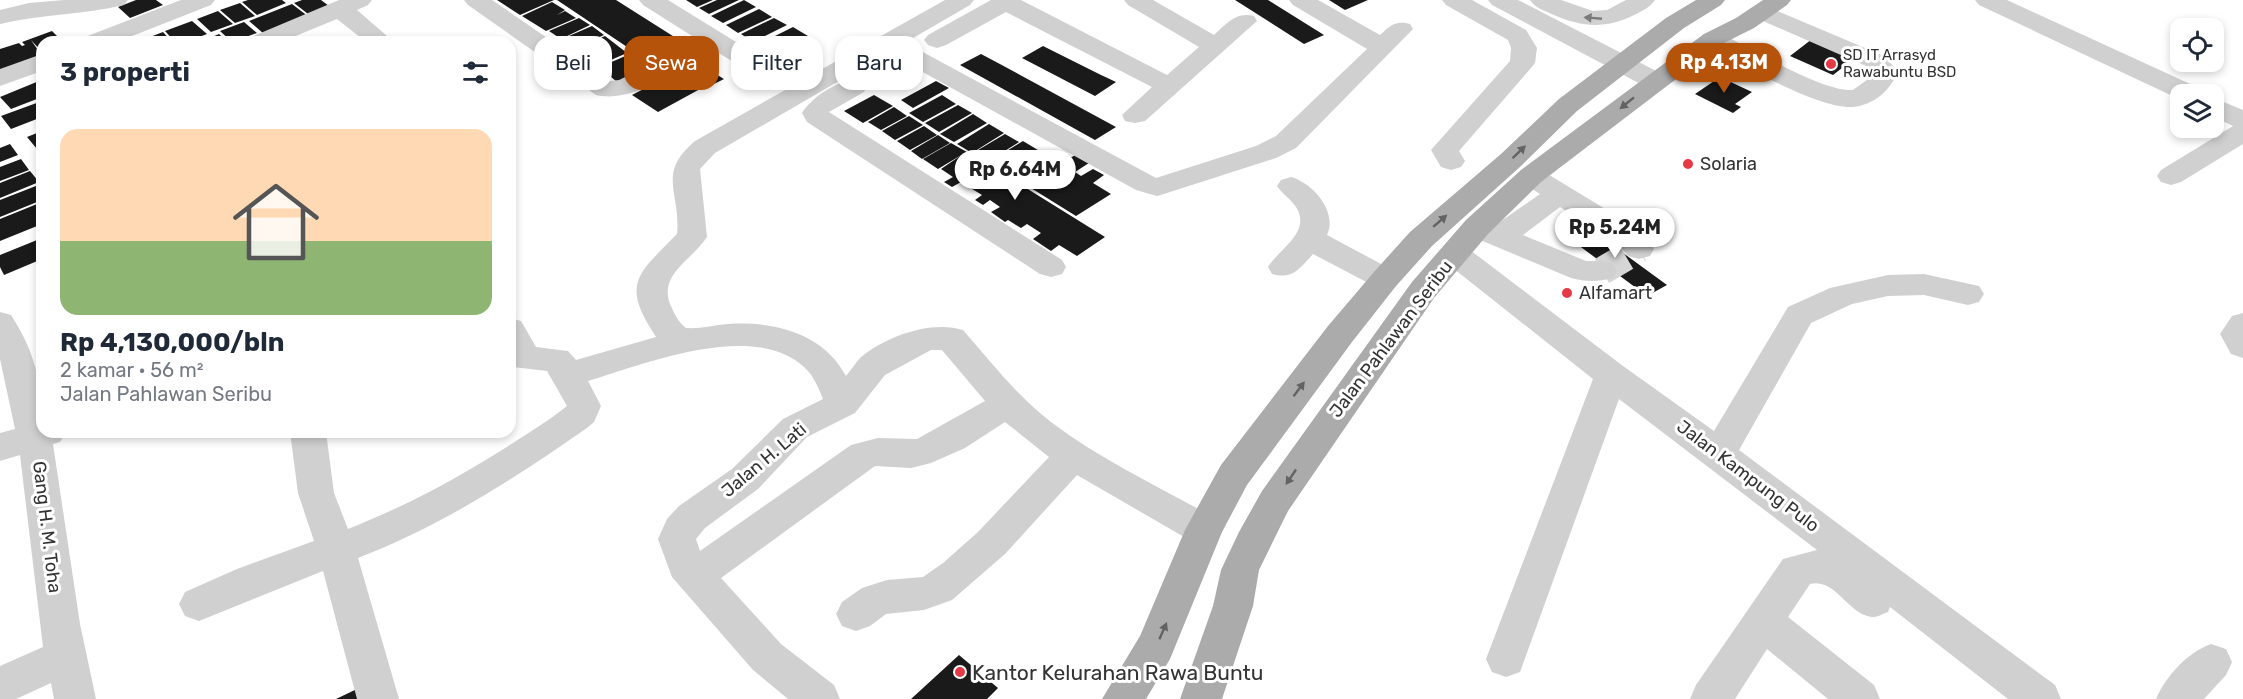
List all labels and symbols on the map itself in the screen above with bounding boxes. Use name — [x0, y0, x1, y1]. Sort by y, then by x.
one-way arrow — [1584, 13, 1603, 23]
pin: Rp 4.13M — [1662, 43, 1786, 94]
place label: SD IT Arrasyd Rawabuntu BSD — [1843, 46, 1956, 81]
marker: SD IT Arrasyd Rawabuntu BSD — [1824, 57, 1838, 71]
one-way arrow — [1619, 96, 1634, 108]
one-way arrow — [1512, 145, 1527, 159]
pin: Rp 6.64M — [953, 150, 1077, 201]
place label: Solaria — [1700, 153, 1757, 175]
marker: Solaria — [1681, 157, 1695, 171]
pin: Rp 5.24M — [1553, 208, 1677, 259]
one-way arrow — [1432, 215, 1447, 228]
street label: Jalan Pahlawan Seribu — [1325, 256, 1457, 422]
place label: Alfamart — [1579, 282, 1652, 304]
marker: Alfamart — [1560, 286, 1574, 300]
one-way arrow — [1293, 382, 1305, 398]
street label: Jalan Kampung Pulo — [1673, 415, 1823, 537]
street label: Jalan H. Lati — [717, 418, 811, 502]
street label: Gang H. M. Toha — [28, 460, 66, 594]
one-way arrow — [1285, 469, 1297, 485]
one-way arrow — [1158, 621, 1168, 639]
place label: Kantor Kelurahan Rawa Buntu — [972, 660, 1263, 685]
marker: Kantor Kelurahan Rawa Buntu — [953, 665, 967, 679]

